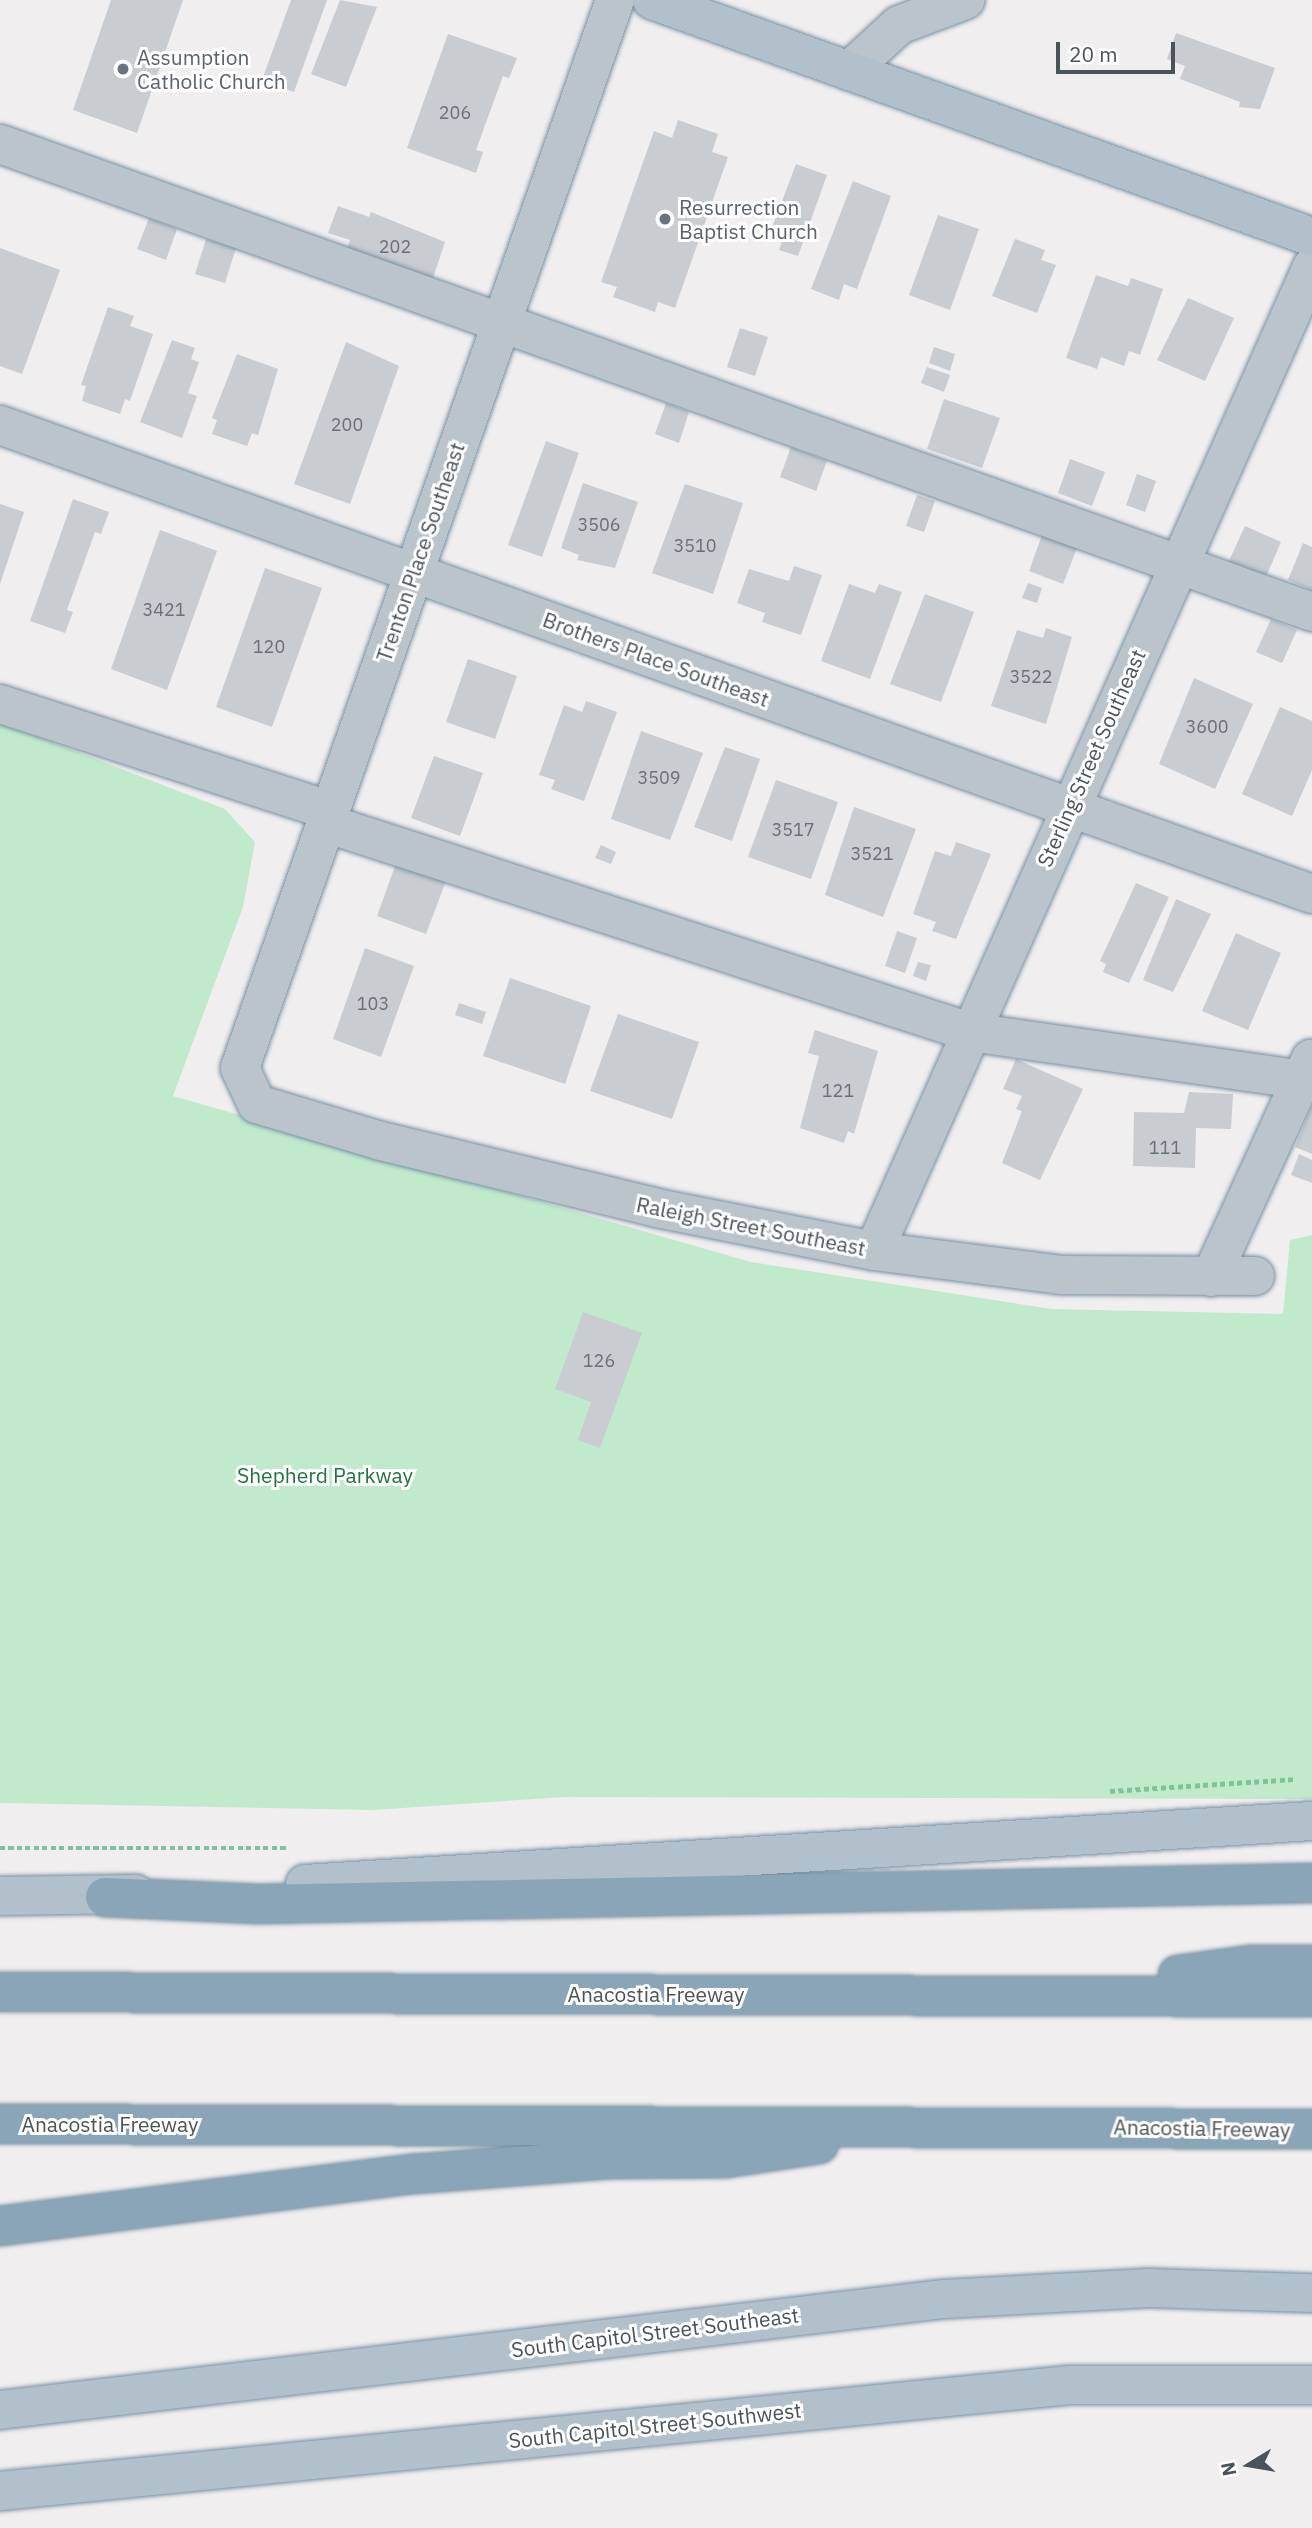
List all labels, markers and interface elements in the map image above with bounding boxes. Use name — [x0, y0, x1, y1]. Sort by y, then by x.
scale bar — [1060, 28, 1179, 72]
text: 20 m — [1069, 40, 1118, 68]
place label: Assumption Catholic Church — [137, 44, 286, 94]
marker: Assumption Catholic Church — [115, 61, 131, 77]
house number: 206 — [439, 102, 471, 124]
place label: Resurrection Baptist Church — [679, 194, 818, 244]
marker: Resurrection Baptist Church — [657, 211, 673, 227]
house number: 202 — [379, 236, 411, 258]
house number: 200 — [331, 414, 363, 436]
street label: Trenton Place Southeast — [371, 439, 469, 665]
house number: 3506 — [577, 514, 621, 536]
house number: 3510 — [673, 535, 717, 557]
house number: 3421 — [142, 599, 186, 621]
street label: Brothers Place Southeast — [540, 606, 772, 712]
house number: 120 — [253, 636, 285, 658]
street label: Sterling Street Southeast — [1032, 645, 1150, 871]
house number: 3522 — [1009, 666, 1053, 688]
house number: 3600 — [1185, 716, 1229, 738]
house number: 3509 — [637, 767, 681, 789]
house number: 3517 — [771, 819, 815, 841]
house number: 3521 — [850, 843, 894, 865]
house number: 103 — [357, 993, 389, 1015]
house number: 121 — [822, 1080, 854, 1102]
house number: 111 — [1149, 1137, 1181, 1159]
street label: Raleigh Street Southeast — [634, 1191, 868, 1261]
house number: 126 — [583, 1350, 615, 1372]
park label: Shepherd Parkway — [237, 1462, 413, 1488]
street label: Anacostia Freeway — [567, 1981, 745, 2007]
street label: Anacostia Freeway — [21, 2111, 199, 2137]
street label: Anacostia Freeway — [1113, 2114, 1291, 2142]
street label: South Capitol Street Southeast — [510, 2302, 800, 2362]
street label: South Capitol Street Southwest — [507, 2397, 803, 2453]
north arrow — [1214, 2430, 1284, 2500]
text: N — [1215, 2460, 1241, 2478]

